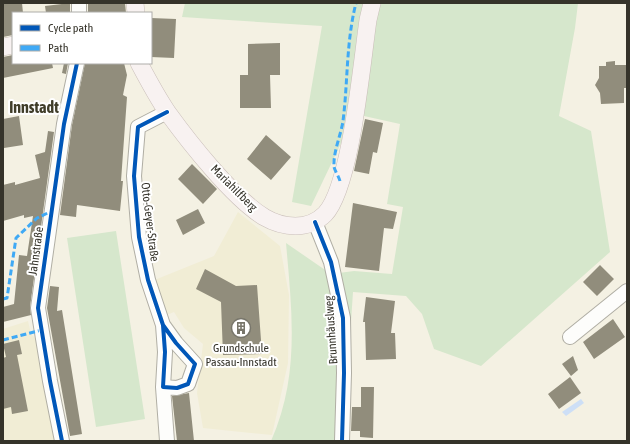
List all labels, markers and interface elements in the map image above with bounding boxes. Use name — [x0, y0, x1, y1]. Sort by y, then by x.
legend — [12, 12, 152, 64]
text: Cycle path — [48, 21, 93, 35]
text: Path — [48, 41, 69, 55]
district label: Innstadt — [9, 98, 59, 116]
street label: Mariahilfberg — [208, 162, 261, 215]
street label: Otto-Geyer-Straße — [138, 182, 162, 262]
street label: Jahnstraße — [26, 226, 46, 276]
street label: Brunnhäuslweg — [322, 294, 340, 365]
building icon: Grundschule Passau-Innstadt — [230, 317, 252, 339]
place label: Grundschule Passau-Innstadt — [205, 341, 277, 369]

